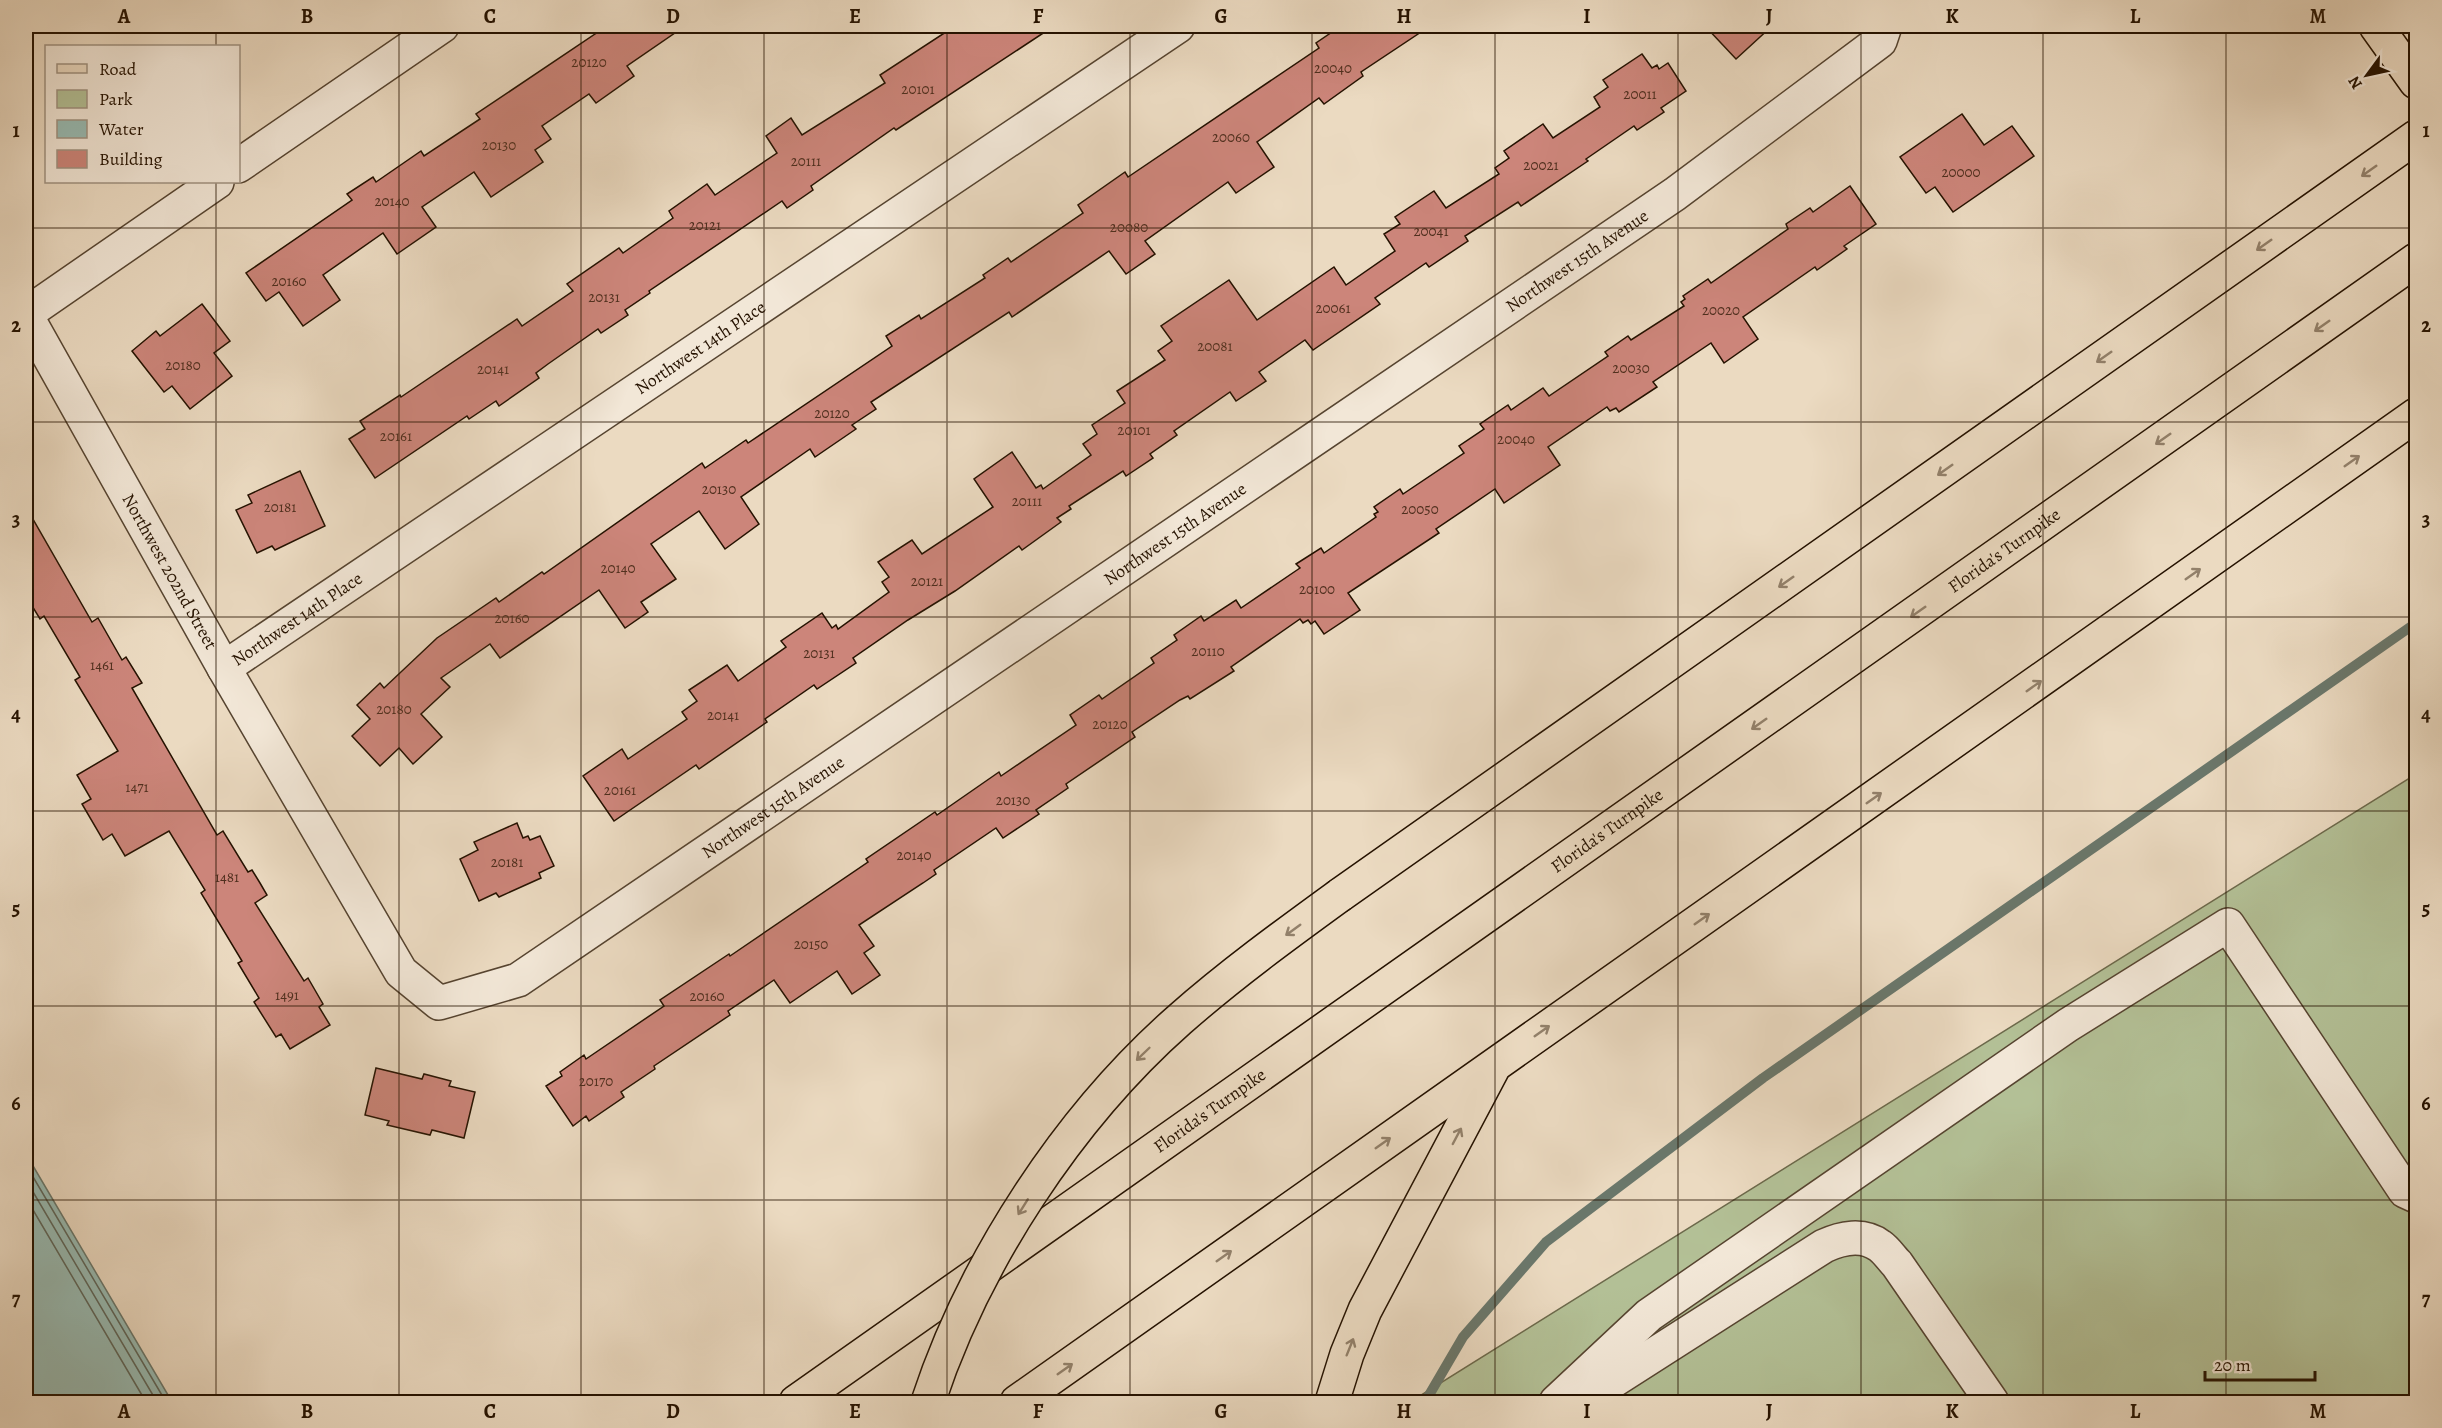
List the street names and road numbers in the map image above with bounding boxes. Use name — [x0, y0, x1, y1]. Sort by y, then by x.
street label: Northwest 15th Avenue — [1501, 204, 1653, 318]
street label: Northwest 14th Place — [630, 295, 770, 400]
street label: Northwest 15th Avenue — [1099, 477, 1251, 591]
street label: Northwest 202nd Street — [117, 489, 223, 654]
street label: Florida's Turnpike — [1943, 503, 2065, 598]
street label: Northwest 14th Place — [227, 566, 367, 671]
street label: Northwest 15th Avenue — [697, 750, 849, 864]
street label: Florida's Turnpike — [1546, 783, 1668, 878]
street label: Florida's Turnpike — [1149, 1063, 1271, 1158]

